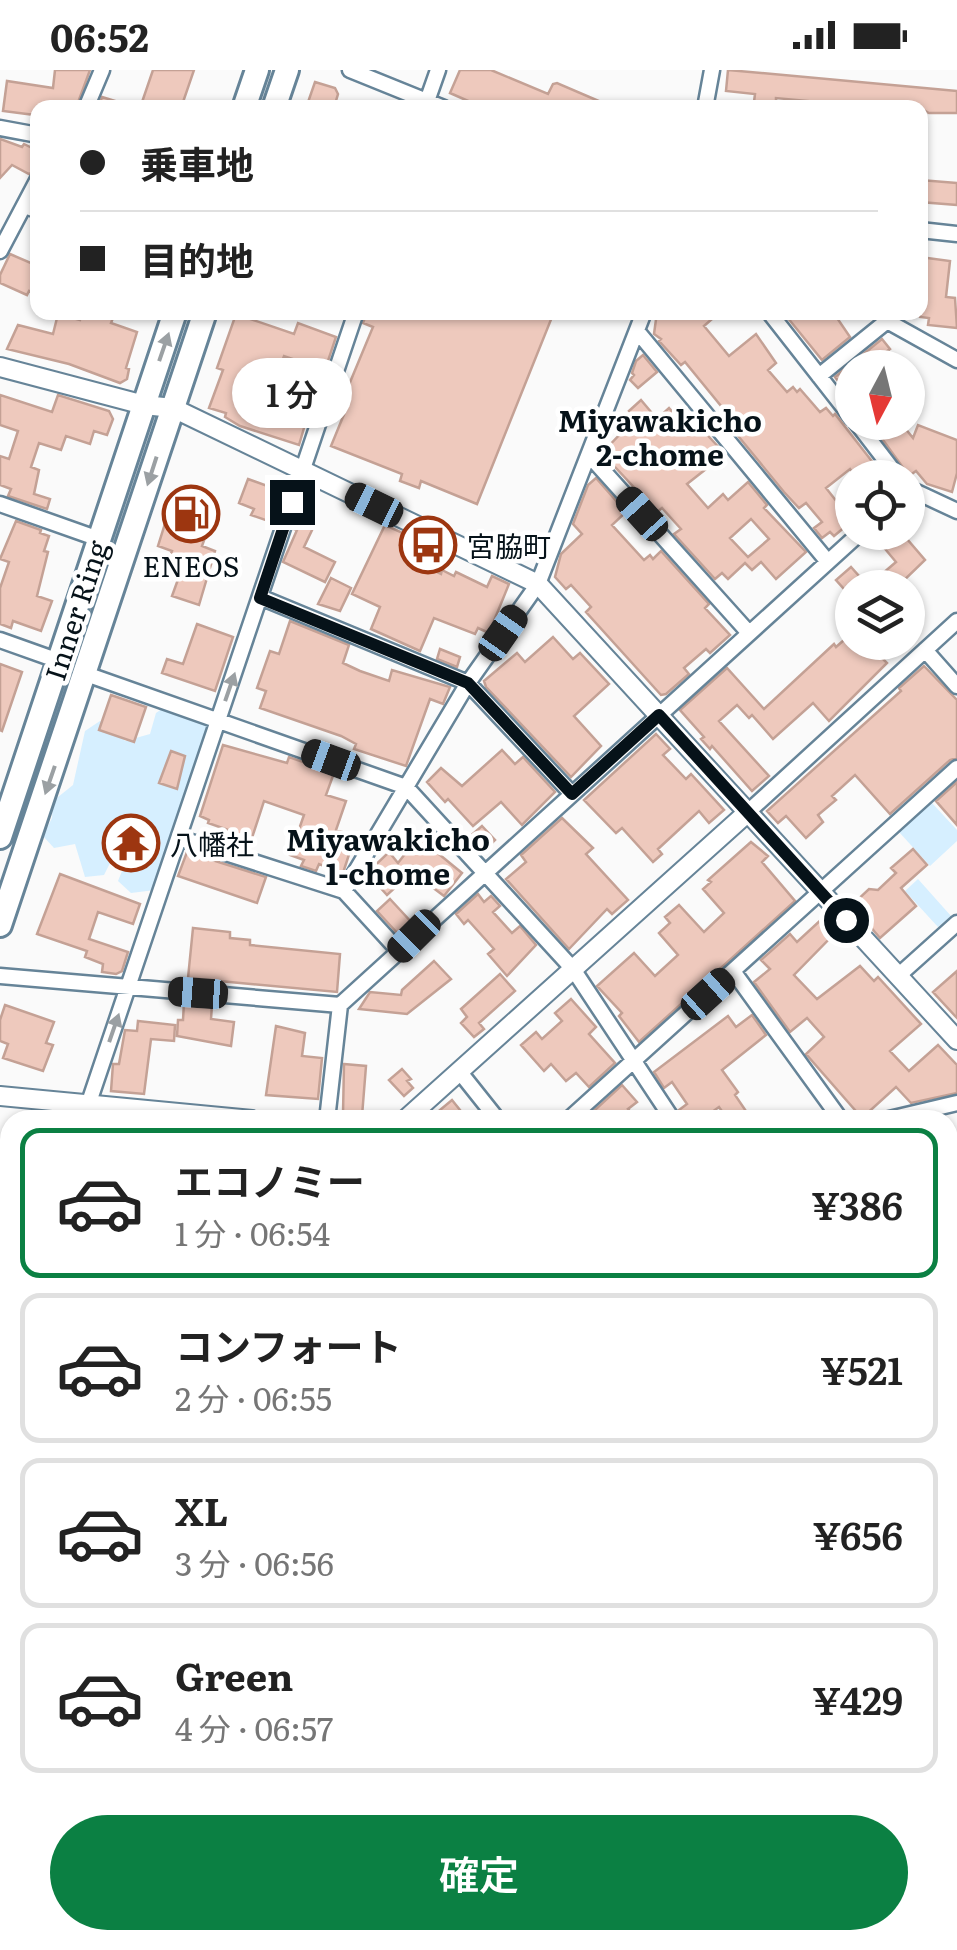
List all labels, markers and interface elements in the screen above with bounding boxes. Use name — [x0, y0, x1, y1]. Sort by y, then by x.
text: 06:52 — [50, 7, 149, 64]
text: 乗車地 — [140, 134, 254, 191]
text: 目的地 — [140, 230, 254, 287]
one-way arrow — [157, 331, 172, 361]
north arrow — [835, 350, 925, 440]
map controls — [835, 350, 925, 660]
callout: 1 分 — [232, 357, 352, 427]
text: 1 分 — [266, 369, 318, 417]
district label: Miyawakicho 2-chome — [558, 397, 762, 475]
one-way arrow — [144, 457, 159, 487]
button: locate — [835, 460, 925, 550]
car — [340, 478, 408, 532]
route end — [270, 480, 315, 525]
car — [611, 482, 673, 546]
fuel station icon: ENEOS — [161, 484, 221, 544]
bus stop icon: 宮脇町 — [398, 515, 458, 575]
place label: 宮脇町 — [467, 524, 551, 566]
street label: Inner Ring — [33, 534, 117, 685]
place label: ENEOS — [142, 544, 240, 586]
button: layers — [835, 570, 925, 660]
car — [474, 600, 532, 666]
one-way arrow — [223, 671, 238, 701]
car — [298, 736, 364, 784]
one-way arrow — [42, 765, 57, 795]
temple icon: 八幡社 — [101, 813, 161, 873]
district label: Miyawakicho 1-chome — [286, 816, 490, 894]
place label: 八幡社 — [170, 822, 254, 864]
route start — [824, 898, 869, 943]
car — [382, 904, 446, 968]
car — [676, 963, 740, 1025]
car — [167, 976, 229, 1010]
one-way arrow — [108, 1012, 123, 1042]
text: エコノミー — [175, 1151, 365, 1208]
icon: car — [55, 1158, 145, 1248]
text: ¥386 — [811, 1175, 903, 1232]
text: 1 分 · 06:54 — [175, 1208, 330, 1256]
text: コンフォート — [175, 1316, 402, 1373]
icon: car — [55, 1323, 145, 1413]
text: ¥521 — [820, 1340, 903, 1397]
text: 2 分 · 06:55 — [175, 1373, 332, 1421]
text: XL — [175, 1481, 228, 1538]
icon: car — [55, 1488, 145, 1578]
text: ¥656 — [812, 1505, 903, 1562]
text: 3 分 · 06:56 — [175, 1538, 334, 1586]
text: Green — [175, 1646, 293, 1703]
icon: car — [55, 1653, 145, 1743]
text: ¥429 — [812, 1670, 903, 1727]
text: 4 分 · 06:57 — [175, 1703, 333, 1751]
button: 確定 — [50, 1815, 908, 1930]

